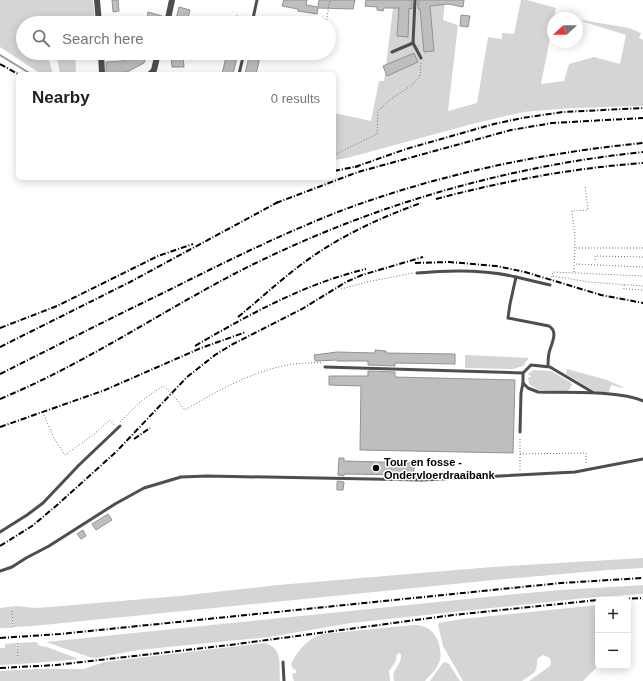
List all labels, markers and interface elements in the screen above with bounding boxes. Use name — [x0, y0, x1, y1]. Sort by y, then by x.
north arrow — [547, 12, 583, 48]
search box — [16, 16, 336, 60]
icon: search — [30, 27, 52, 49]
text: Search here — [62, 30, 144, 47]
text: Nearby — [32, 88, 90, 107]
text: 0 results — [271, 91, 320, 106]
place label: Tour en fosse - Ondervloerdraaibank — [384, 456, 496, 481]
marker: Tour en fosse - Ondervloerdraaibank — [371, 463, 381, 473]
map controls — [595, 597, 631, 669]
button: + — [595, 597, 631, 633]
button: − — [595, 633, 631, 669]

